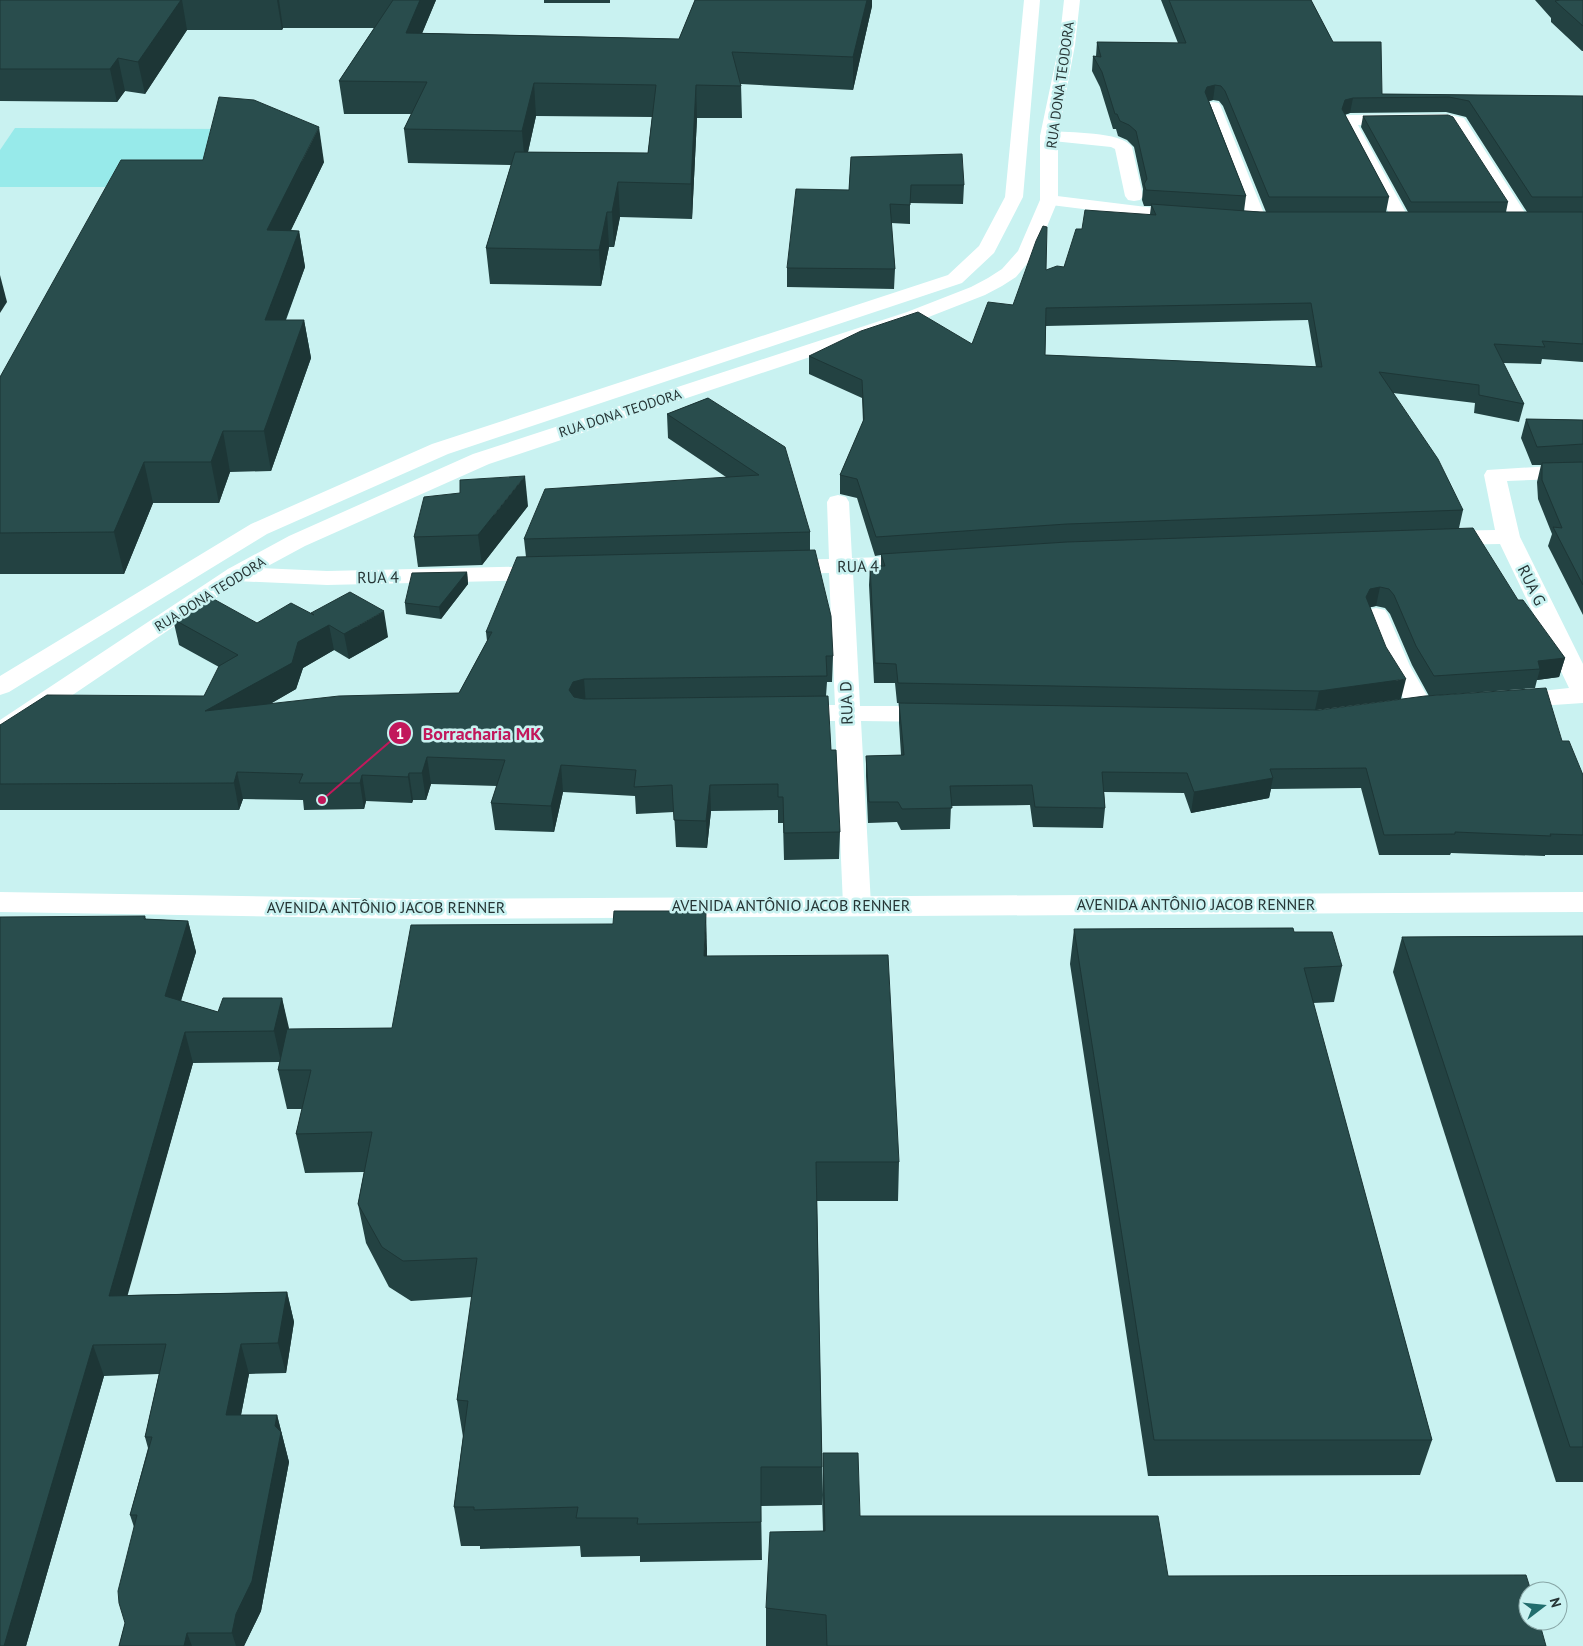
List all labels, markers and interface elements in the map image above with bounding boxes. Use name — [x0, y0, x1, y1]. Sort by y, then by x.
street label: RUA DONA TEODORA — [1042, 20, 1078, 149]
street label: RUA DONA TEODORA — [557, 384, 684, 441]
street label: RUA DONA TEODORA — [151, 552, 270, 635]
street label: RUA 4 — [837, 556, 879, 576]
street label: RUA G — [1514, 561, 1550, 609]
street label: RUA 4 — [357, 567, 399, 587]
street label: RUA D — [835, 681, 857, 725]
callout: Borracharia MK — [388, 717, 551, 750]
text: Borracharia MK — [423, 722, 541, 745]
text: 1 — [396, 724, 404, 743]
street label: AVENIDA ANTÔNIO JACOB RENNER — [1077, 894, 1315, 914]
street label: AVENIDA ANTÔNIO JACOB RENNER — [672, 895, 910, 915]
street label: AVENIDA ANTÔNIO JACOB RENNER — [267, 897, 505, 917]
north arrow — [1518, 1581, 1568, 1631]
text: N — [1546, 1596, 1565, 1609]

